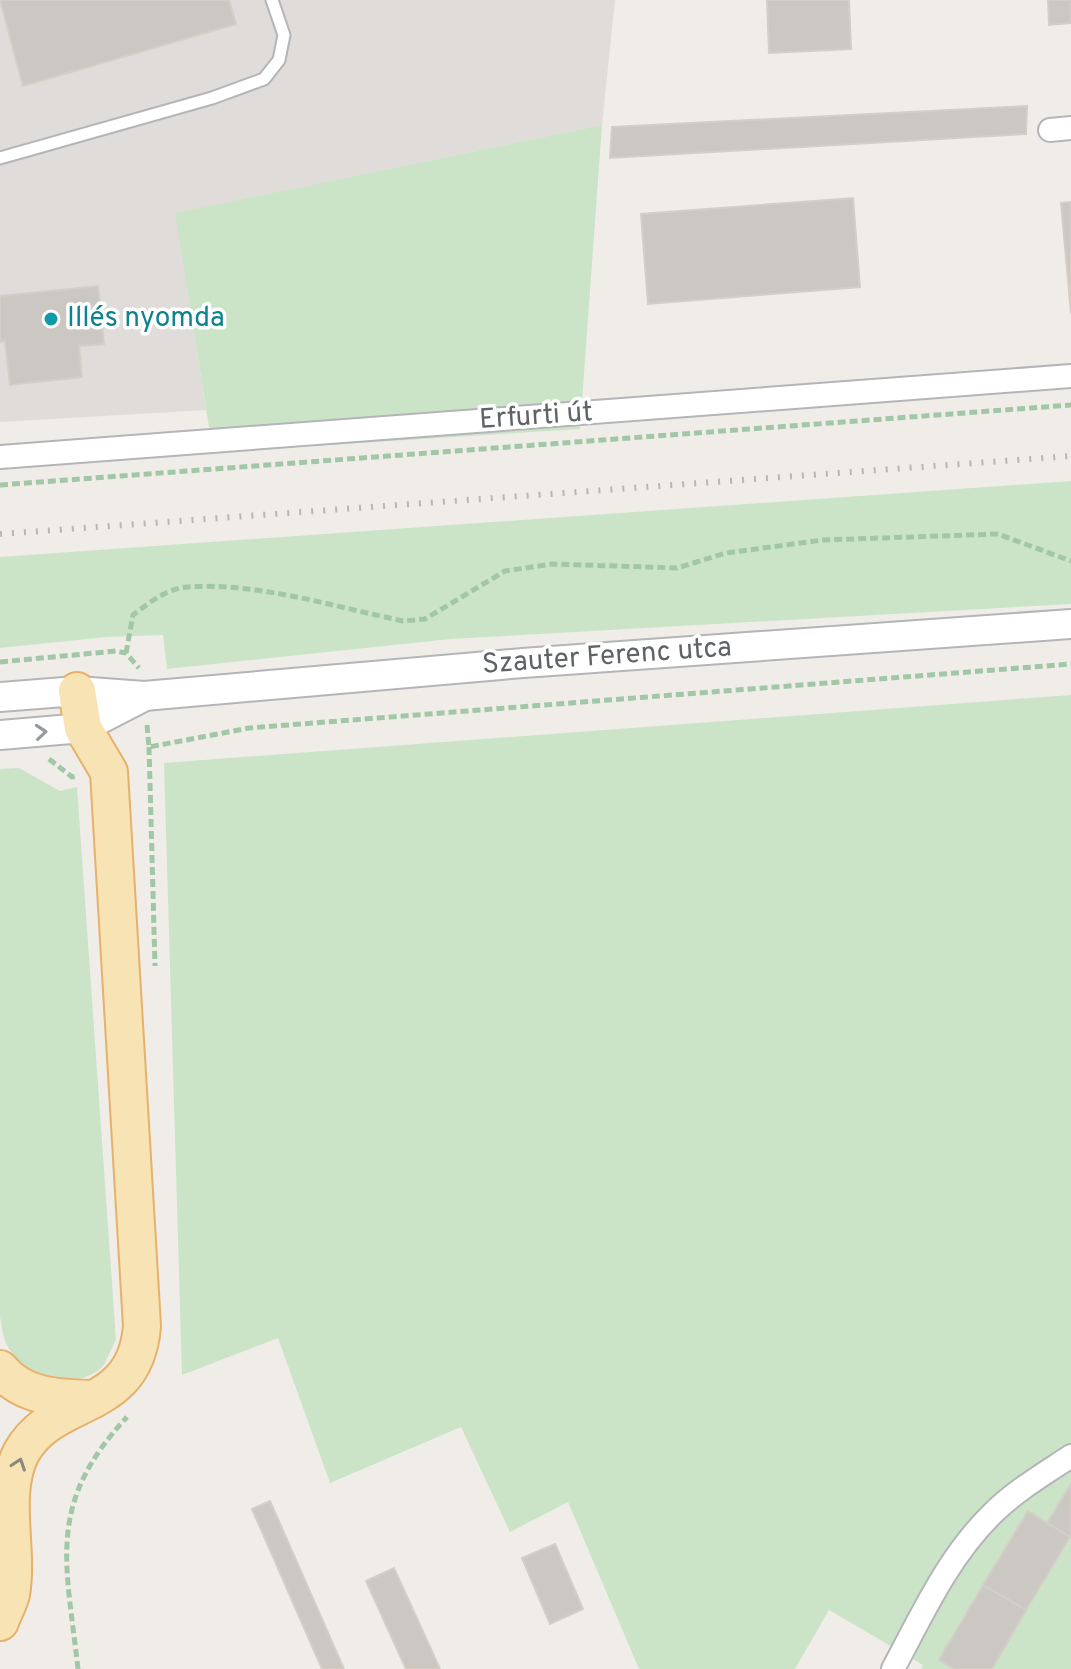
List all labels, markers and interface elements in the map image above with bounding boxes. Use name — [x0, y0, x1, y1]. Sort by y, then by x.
place label: Illés nyomda — [67, 301, 225, 337]
marker: Illés nyomda — [42, 310, 60, 328]
street label: Erfurti út — [478, 395, 594, 439]
street label: Szauter Ferenc utca — [481, 630, 733, 684]
one-way arrow — [35, 723, 48, 740]
one-way arrow — [9, 1457, 26, 1471]

